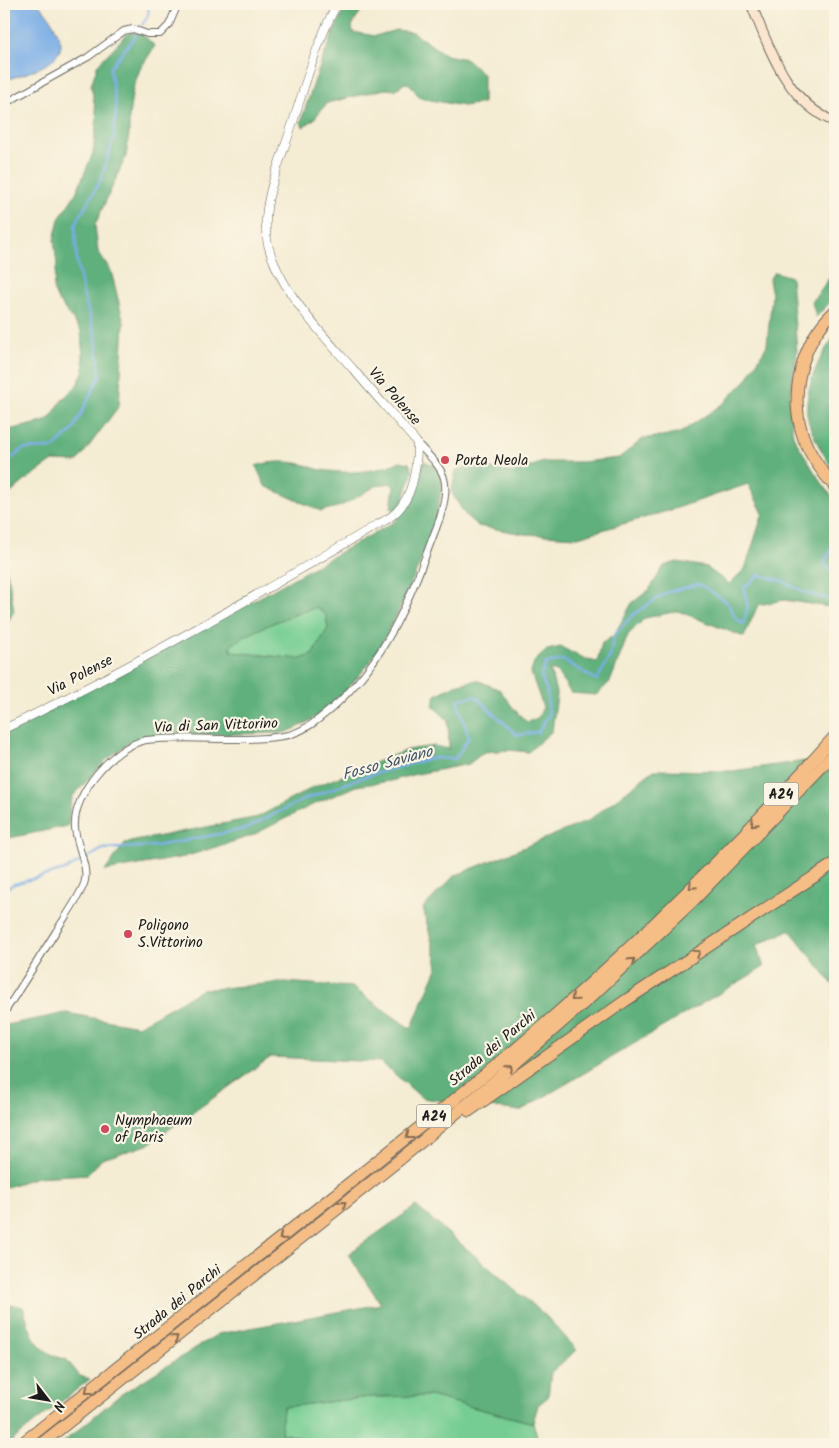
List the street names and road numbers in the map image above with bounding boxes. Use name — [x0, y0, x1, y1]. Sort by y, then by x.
street label: Via Polense — [362, 362, 427, 432]
street label: Via Polense — [43, 648, 118, 703]
street label: Via di San Vittorino — [154, 712, 279, 740]
road number: A24 — [764, 782, 798, 806]
street label: Strada dei Parchi — [443, 1004, 543, 1093]
road number: A24 — [416, 1104, 452, 1128]
street label: Strada dei Parchi — [128, 1258, 228, 1346]

